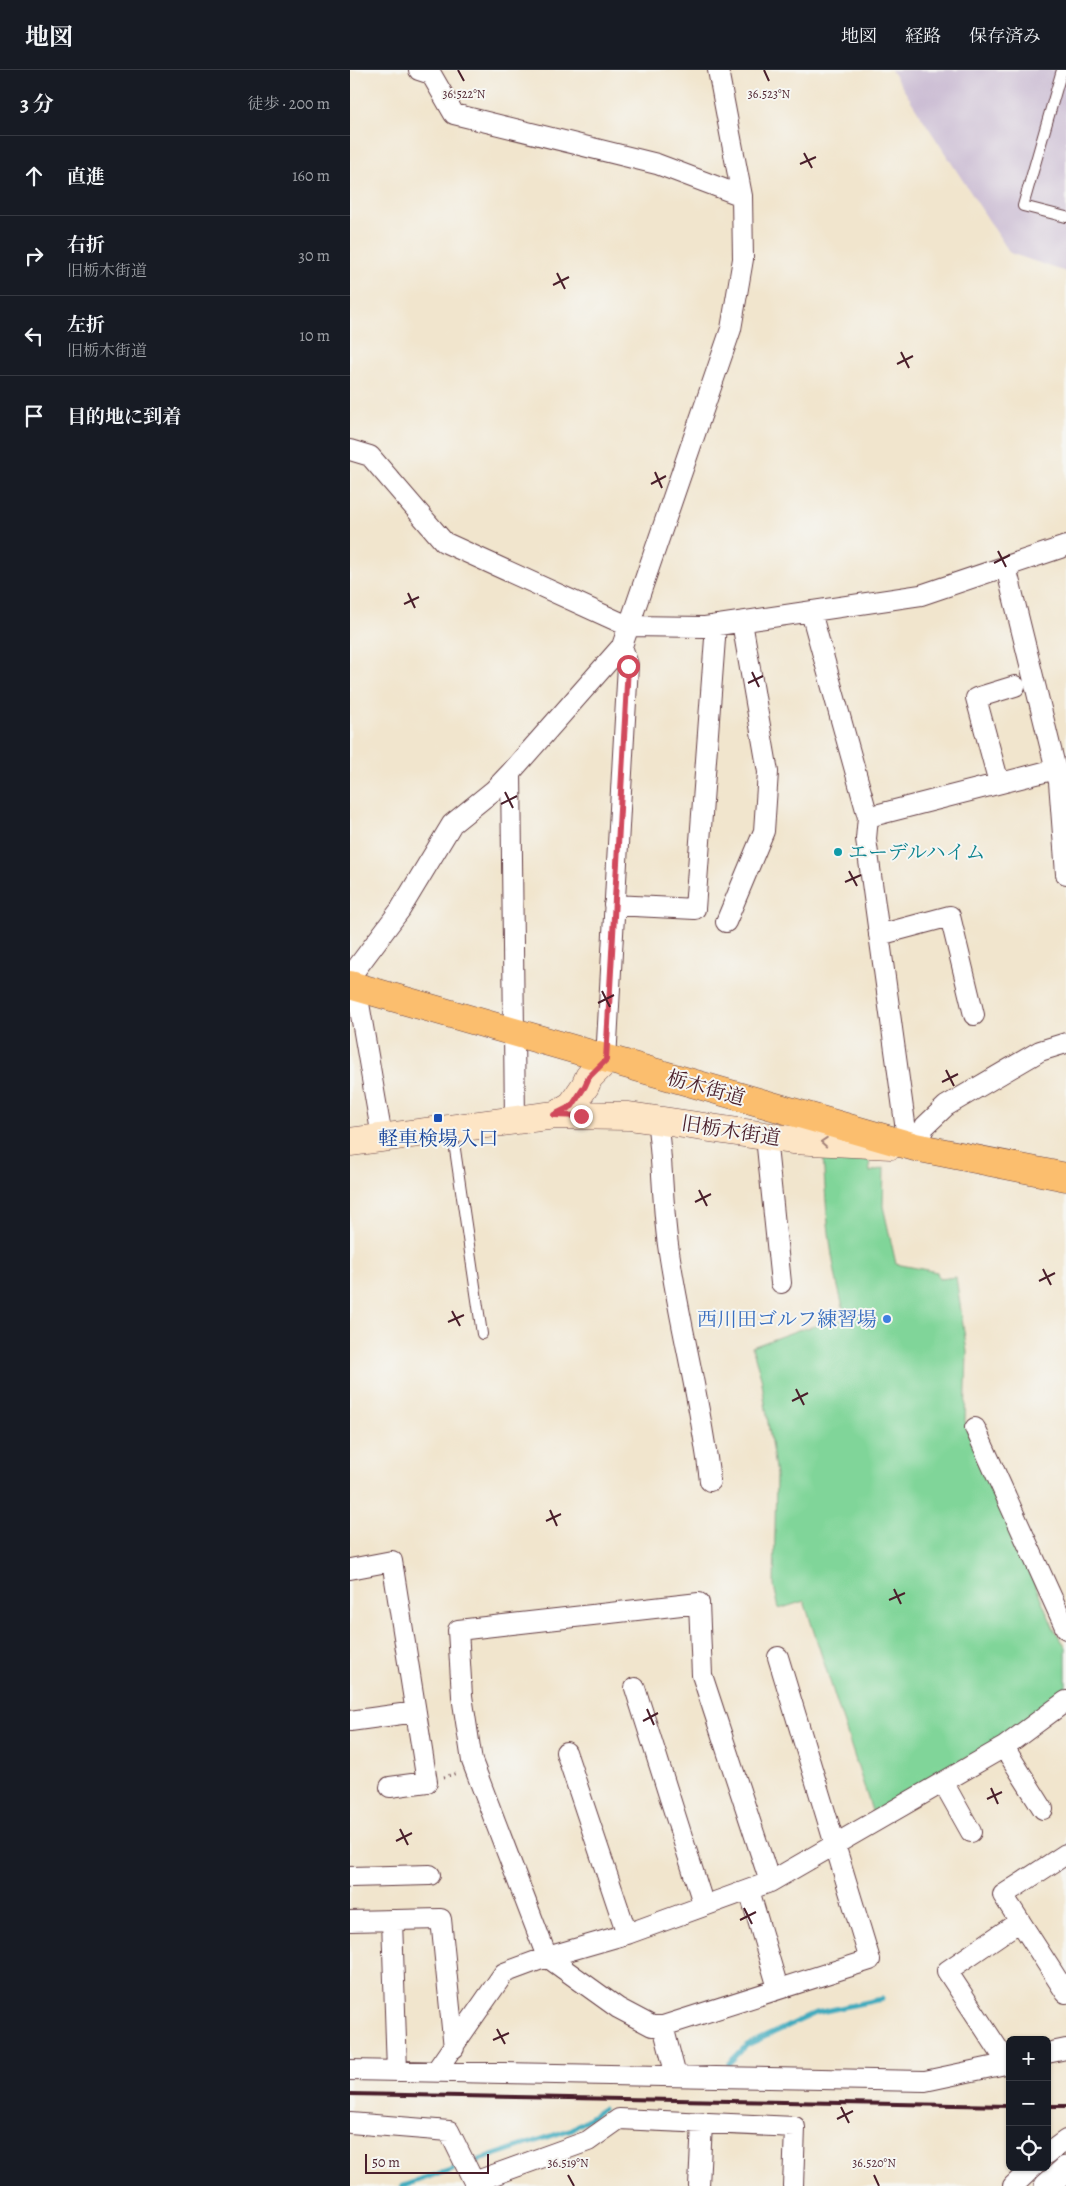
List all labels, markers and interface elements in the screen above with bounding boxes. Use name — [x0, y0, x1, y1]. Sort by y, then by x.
text: 地図 — [25, 21, 73, 53]
text: 地図 — [841, 24, 877, 48]
text: 経路 — [905, 24, 941, 48]
text: 保存済み — [969, 24, 1041, 48]
text: 36.522°N — [442, 86, 486, 102]
text: 36.523°N — [748, 86, 791, 102]
text: 3 分 — [20, 90, 54, 118]
text: 徒歩 · 200 m — [247, 93, 330, 115]
icon: ahead — [20, 162, 48, 190]
text: 直進 — [67, 164, 105, 190]
text: 160 m — [292, 165, 330, 187]
text: 右折 — [67, 232, 105, 258]
icon: right — [20, 242, 48, 270]
text: 30 m — [298, 245, 330, 267]
text: 旧栃木街道 — [67, 260, 147, 282]
text: 左折 — [67, 312, 105, 338]
icon: left — [20, 322, 48, 350]
text: 10 m — [300, 325, 330, 347]
text: 旧栃木街道 — [67, 340, 147, 362]
icon: arrive — [20, 402, 48, 430]
text: 目的地に到着 — [67, 404, 181, 430]
route start — [617, 655, 640, 678]
place label: エーデルハイム — [848, 839, 986, 866]
marker: エーデルハイム — [832, 846, 844, 858]
street label: 栃木街道 — [664, 1064, 748, 1112]
route end — [570, 1105, 593, 1128]
street label: 旧栃木街道 — [680, 1110, 782, 1152]
marker: 軽車検場入口 — [432, 1112, 444, 1124]
place label: 軽車検場入口 — [378, 1125, 498, 1152]
one-way arrow — [820, 1137, 828, 1148]
place label: 西川田ゴルフ練習場 — [697, 1306, 877, 1333]
marker: 西川田ゴルフ練習場 — [881, 1313, 893, 1325]
map controls — [1006, 2036, 1051, 2171]
button: + — [1006, 2036, 1051, 2081]
button: − — [1006, 2081, 1051, 2126]
button: locate — [1006, 2126, 1051, 2171]
scale bar — [365, 2151, 489, 2174]
text: 50 m — [372, 2153, 400, 2172]
text: 36.519°N — [547, 2155, 589, 2171]
text: 36.520°N — [852, 2155, 896, 2171]

